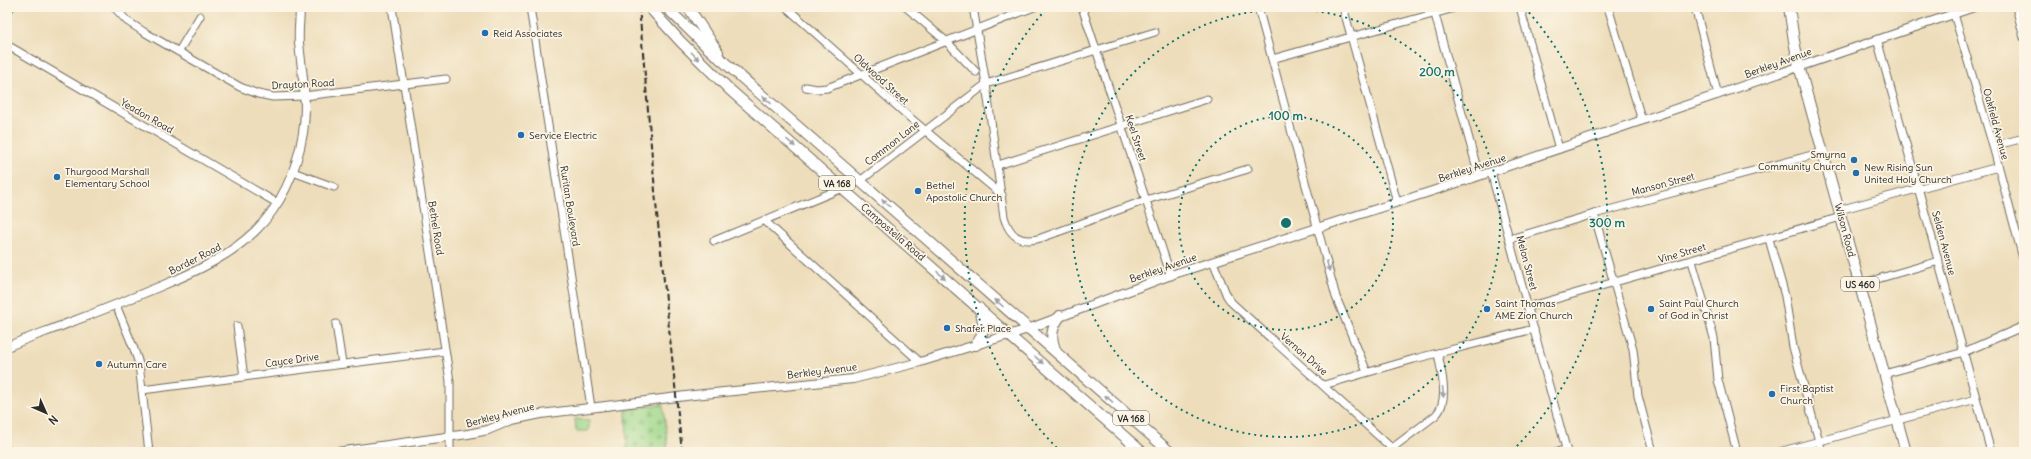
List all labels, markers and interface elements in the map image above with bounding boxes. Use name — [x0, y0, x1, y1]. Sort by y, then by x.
place label: Reid Associates — [493, 27, 563, 40]
marker: Reid Associates — [480, 28, 490, 38]
street label: Berkley Avenue — [1743, 45, 1813, 81]
one-way arrow — [690, 51, 700, 61]
street label: Oldwood Street — [851, 51, 912, 108]
text: 200 m — [1419, 64, 1455, 79]
street label: Drayton Road — [271, 76, 335, 92]
street label: Oakfield Avenue — [1980, 87, 2012, 161]
one-way arrow — [762, 95, 773, 104]
street label: Yeadon Road — [118, 96, 176, 136]
text: 100 m — [1269, 108, 1303, 123]
street label: Keel Street — [1122, 113, 1150, 163]
street label: Common Lane — [862, 118, 922, 168]
place label: Service Electric — [529, 129, 597, 142]
marker: Service Electric — [516, 130, 526, 140]
one-way arrow — [786, 139, 796, 148]
place label: Smyrna Community Church — [1758, 148, 1846, 173]
street label: Berkley Avenue — [1437, 151, 1507, 185]
marker: Smyrna Community Church — [1849, 155, 1859, 165]
place label: New Rising Sun United Holy Church — [1864, 161, 1952, 186]
place label: Thurgood Marshall Elementary School — [65, 165, 150, 190]
street label: Ruritan Boulevard — [557, 165, 583, 247]
marker: New Rising Sun United Holy Church — [1851, 168, 1861, 178]
street label: Manson Street — [1630, 169, 1696, 199]
marker: Thurgood Marshall Elementary School — [52, 172, 62, 182]
road number: VA 168 — [819, 176, 855, 190]
place label: Bethel Apostolic Church — [926, 179, 1002, 204]
marker: Bethel Apostolic Church — [913, 186, 923, 196]
one-way arrow — [880, 199, 891, 208]
street label: Bethel Road — [425, 200, 447, 256]
street label: Campostella Road — [858, 200, 928, 264]
street label: Wilson Road — [1832, 202, 1858, 259]
street label: Selden Avenue — [1929, 209, 1959, 277]
text: 300 m — [1589, 215, 1625, 230]
centre of rings — [1279, 216, 1293, 230]
street label: Melon Street — [1513, 234, 1541, 292]
street label: Border Road — [167, 240, 224, 278]
street label: Vine Street — [1657, 240, 1708, 266]
street label: Berkley Avenue — [1128, 250, 1198, 286]
one-way arrow — [1325, 260, 1331, 272]
one-way arrow — [937, 270, 946, 279]
road number: US 460 — [1841, 277, 1879, 291]
place label: Saint Thomas AME Zion Church — [1495, 297, 1573, 322]
place label: Saint Paul Church of God in Christ — [1659, 297, 1739, 322]
one-way arrow — [993, 298, 1004, 307]
marker: Saint Thomas AME Zion Church — [1482, 304, 1492, 314]
marker: Saint Paul Church of God in Christ — [1646, 304, 1656, 314]
place label: Shafer Place — [955, 322, 1011, 335]
marker: Shafer Place — [942, 323, 952, 333]
street label: Vernon Drive — [1278, 330, 1330, 378]
street label: Cayce Drive — [264, 350, 320, 370]
one-way arrow — [1033, 356, 1044, 365]
place label: Autumn Care — [107, 358, 167, 371]
marker: Autumn Care — [94, 359, 104, 369]
street label: Berkley Avenue — [786, 360, 858, 382]
place label: First Baptist Church — [1780, 382, 1834, 407]
one-way arrow — [1439, 386, 1446, 398]
marker: First Baptist Church — [1767, 389, 1777, 399]
north arrow — [26, 393, 66, 433]
one-way arrow — [1103, 394, 1114, 403]
street label: Berkley Avenue — [464, 400, 536, 430]
road number: VA 168 — [1113, 411, 1149, 425]
text: N — [45, 412, 61, 428]

